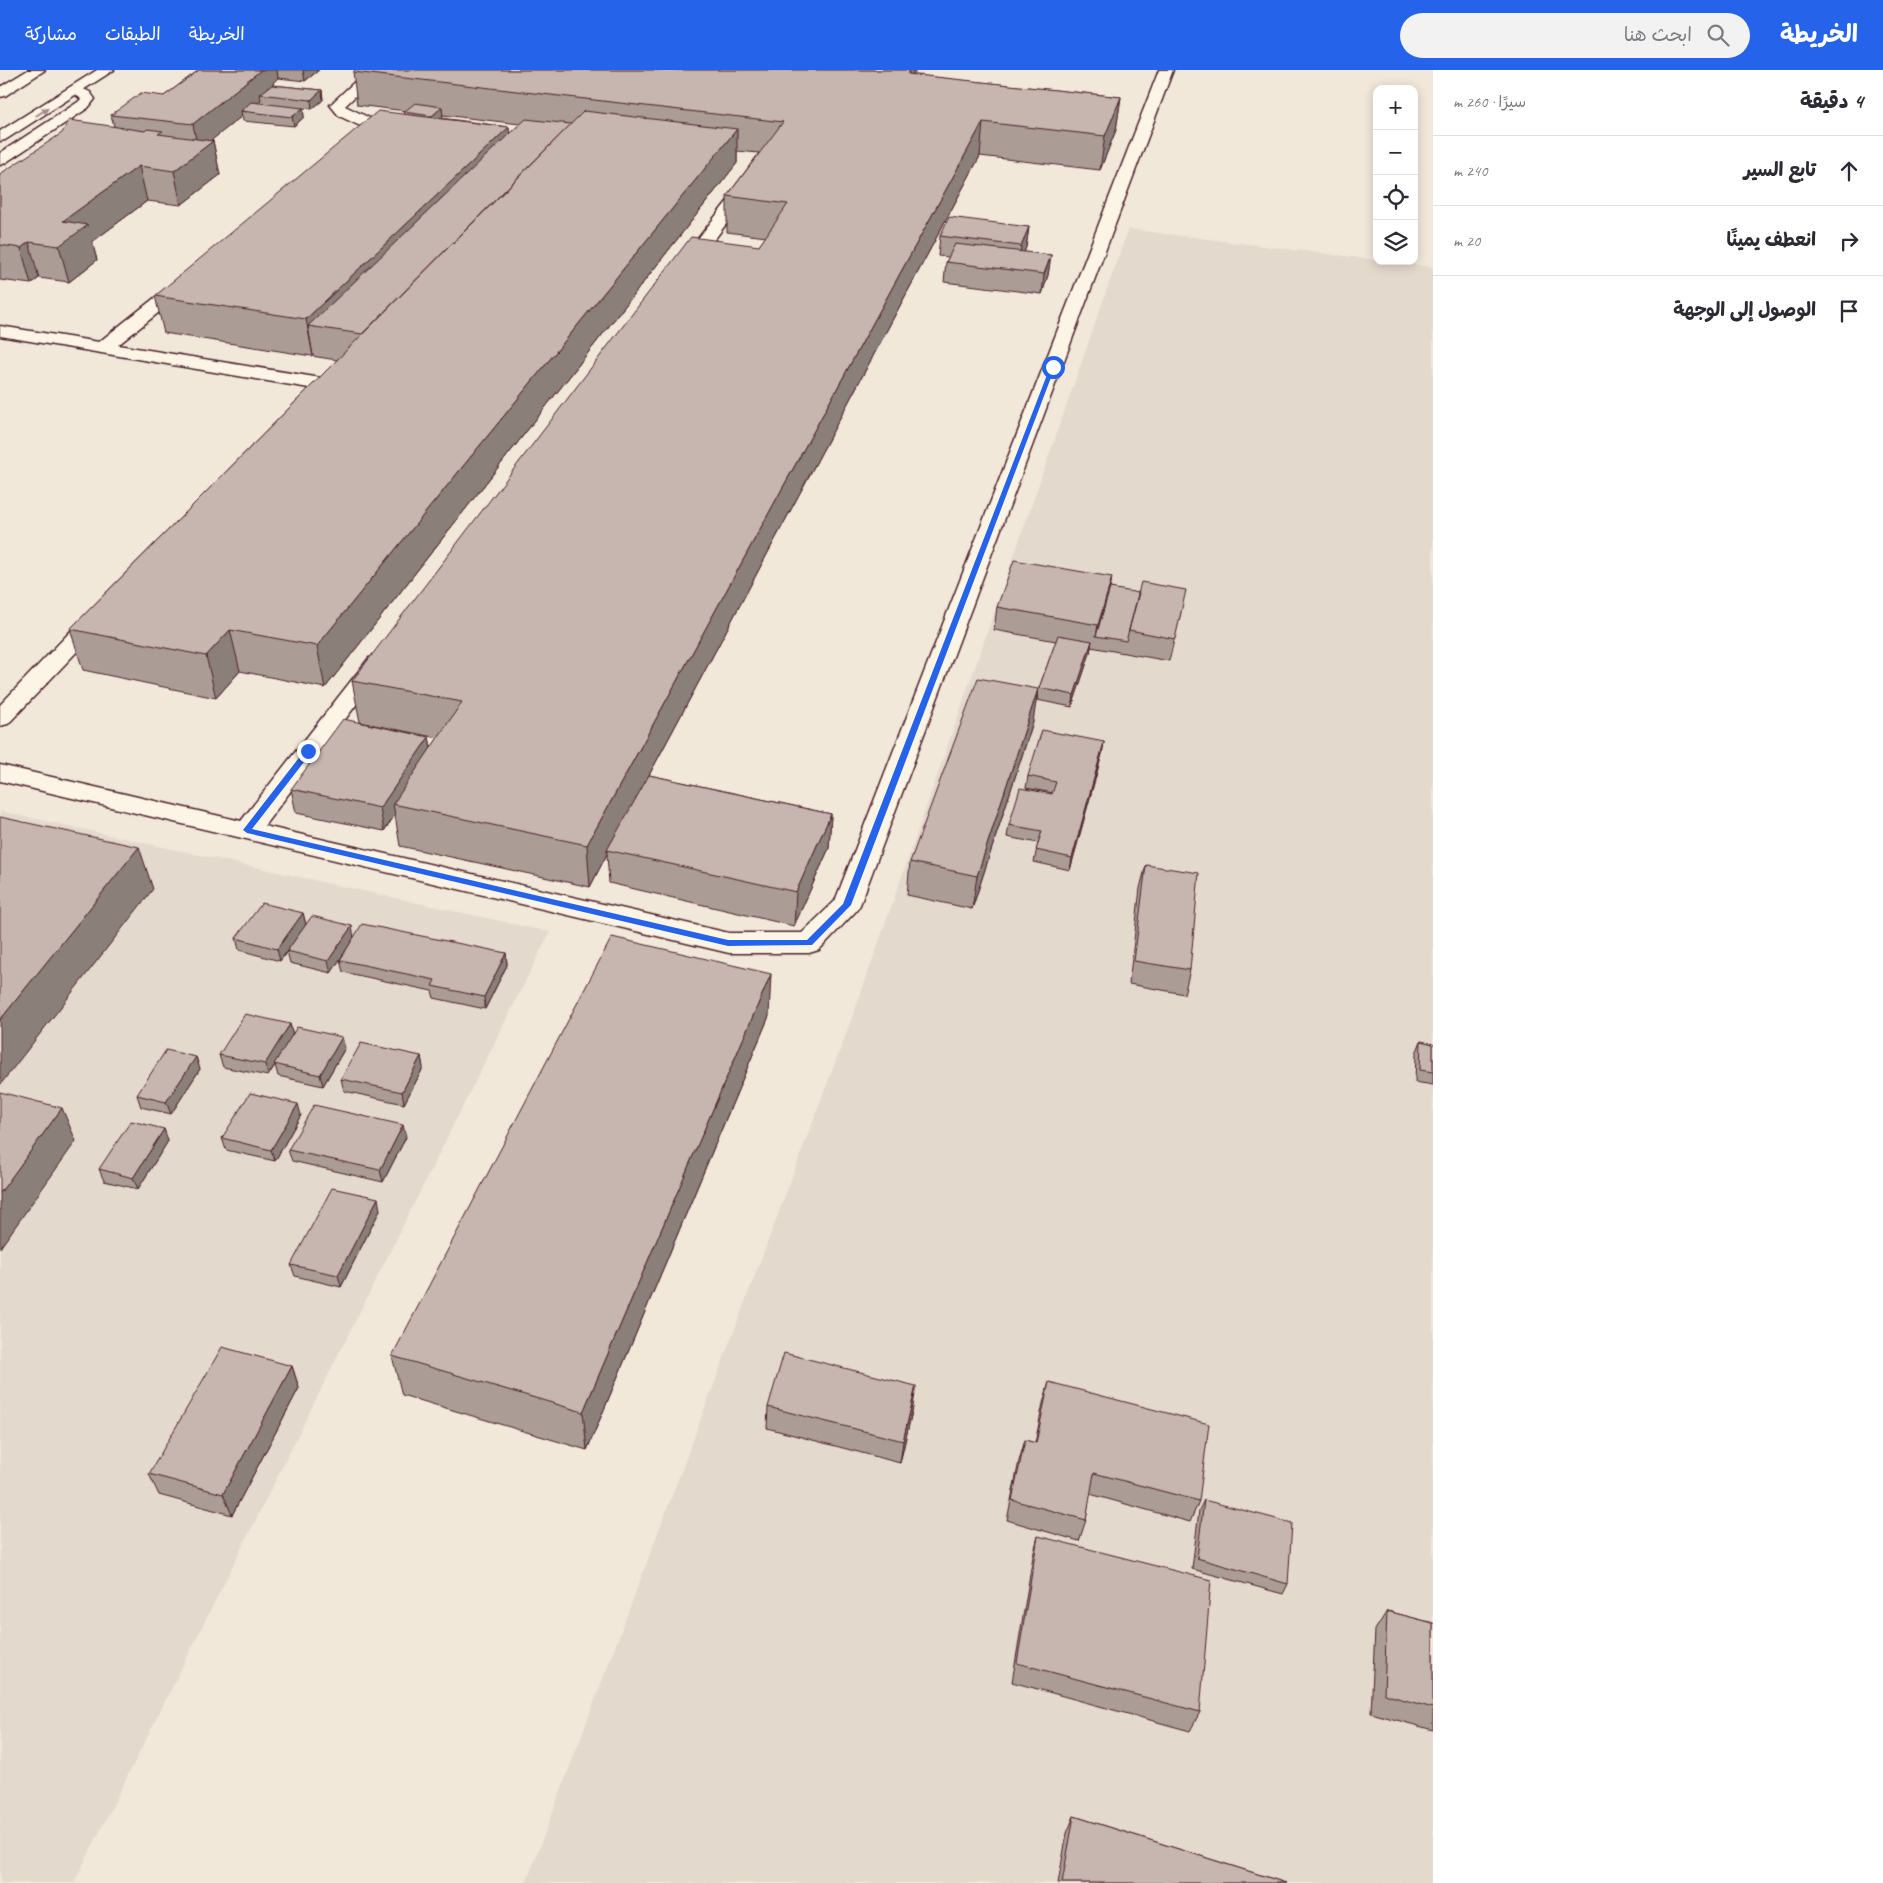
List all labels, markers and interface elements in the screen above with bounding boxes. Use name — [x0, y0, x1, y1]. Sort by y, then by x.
search box — [1400, 13, 1750, 58]
text: الخريطة — [1780, 19, 1858, 49]
icon: search — [1704, 21, 1732, 49]
text: مشاركة — [25, 23, 77, 45]
text: الطبقات — [105, 23, 161, 45]
text: الخريطة — [189, 23, 245, 45]
text: ابحث هنا — [1624, 23, 1692, 47]
map controls — [1373, 85, 1418, 265]
button: + — [1373, 85, 1418, 130]
text: 4 دقيقة — [1800, 88, 1863, 114]
text: سيرًا · 260 m — [1453, 92, 1526, 112]
one-way arrow — [35, 107, 48, 116]
button: − — [1373, 130, 1418, 175]
icon: ahead — [1835, 157, 1863, 185]
text: تابع السير — [1744, 158, 1816, 182]
text: 240 m — [1453, 161, 1487, 181]
button: locate — [1373, 175, 1418, 220]
button: layers — [1373, 220, 1418, 265]
icon: right — [1835, 227, 1863, 255]
text: انعطف يمينًا — [1727, 228, 1816, 252]
text: 20 m — [1453, 231, 1480, 251]
icon: arrive — [1835, 297, 1863, 325]
text: الوصول إلى الوجهة — [1673, 298, 1816, 322]
route start — [1042, 356, 1065, 379]
route end — [297, 740, 320, 763]

